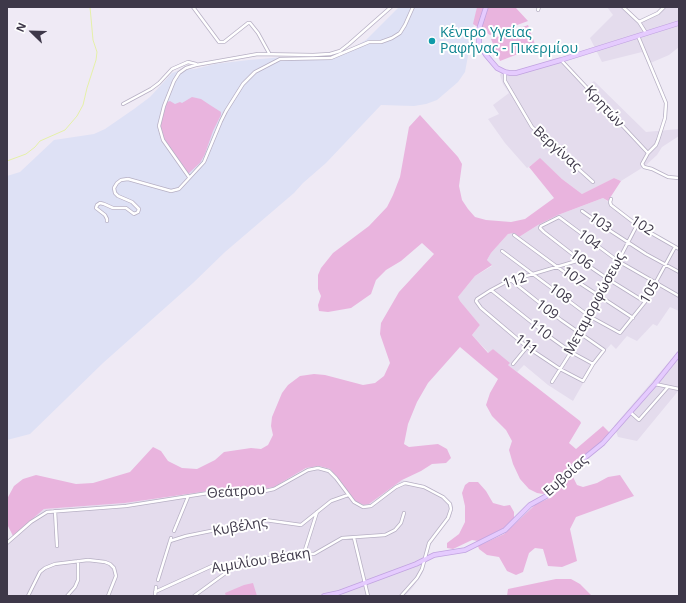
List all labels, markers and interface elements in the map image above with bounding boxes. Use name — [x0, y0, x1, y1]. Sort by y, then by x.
north arrow — [12, 12, 52, 52]
text: N — [12, 20, 29, 34]
place label: Κέντρο Υγείας Ραφήνας - Πικερμίου — [440, 25, 578, 58]
marker: Κέντρο Υγείας Ραφήνας - Πικερμίου — [427, 36, 437, 46]
street label: Κρητών — [581, 83, 627, 131]
street label: Βεργίνας — [529, 123, 585, 175]
street label: 103 — [585, 209, 615, 237]
street label: 102 — [627, 212, 657, 240]
street label: 104 — [574, 226, 604, 254]
street label: 106 — [566, 246, 596, 274]
street label: Μεταμορφώσεως — [561, 250, 629, 358]
street label: 107 — [558, 263, 588, 291]
street label: 112 — [501, 269, 529, 293]
street label: 105 — [637, 277, 663, 307]
street label: 108 — [545, 280, 575, 308]
street label: 109 — [532, 296, 562, 324]
street label: 110 — [525, 316, 555, 344]
street label: 111 — [511, 331, 541, 359]
street label: Ευβοίας — [540, 452, 592, 500]
street label: Θεάτρου — [206, 482, 266, 502]
street label: Κυβέλης — [211, 514, 269, 540]
street label: Αιμιλίου Βέακη — [210, 545, 312, 577]

